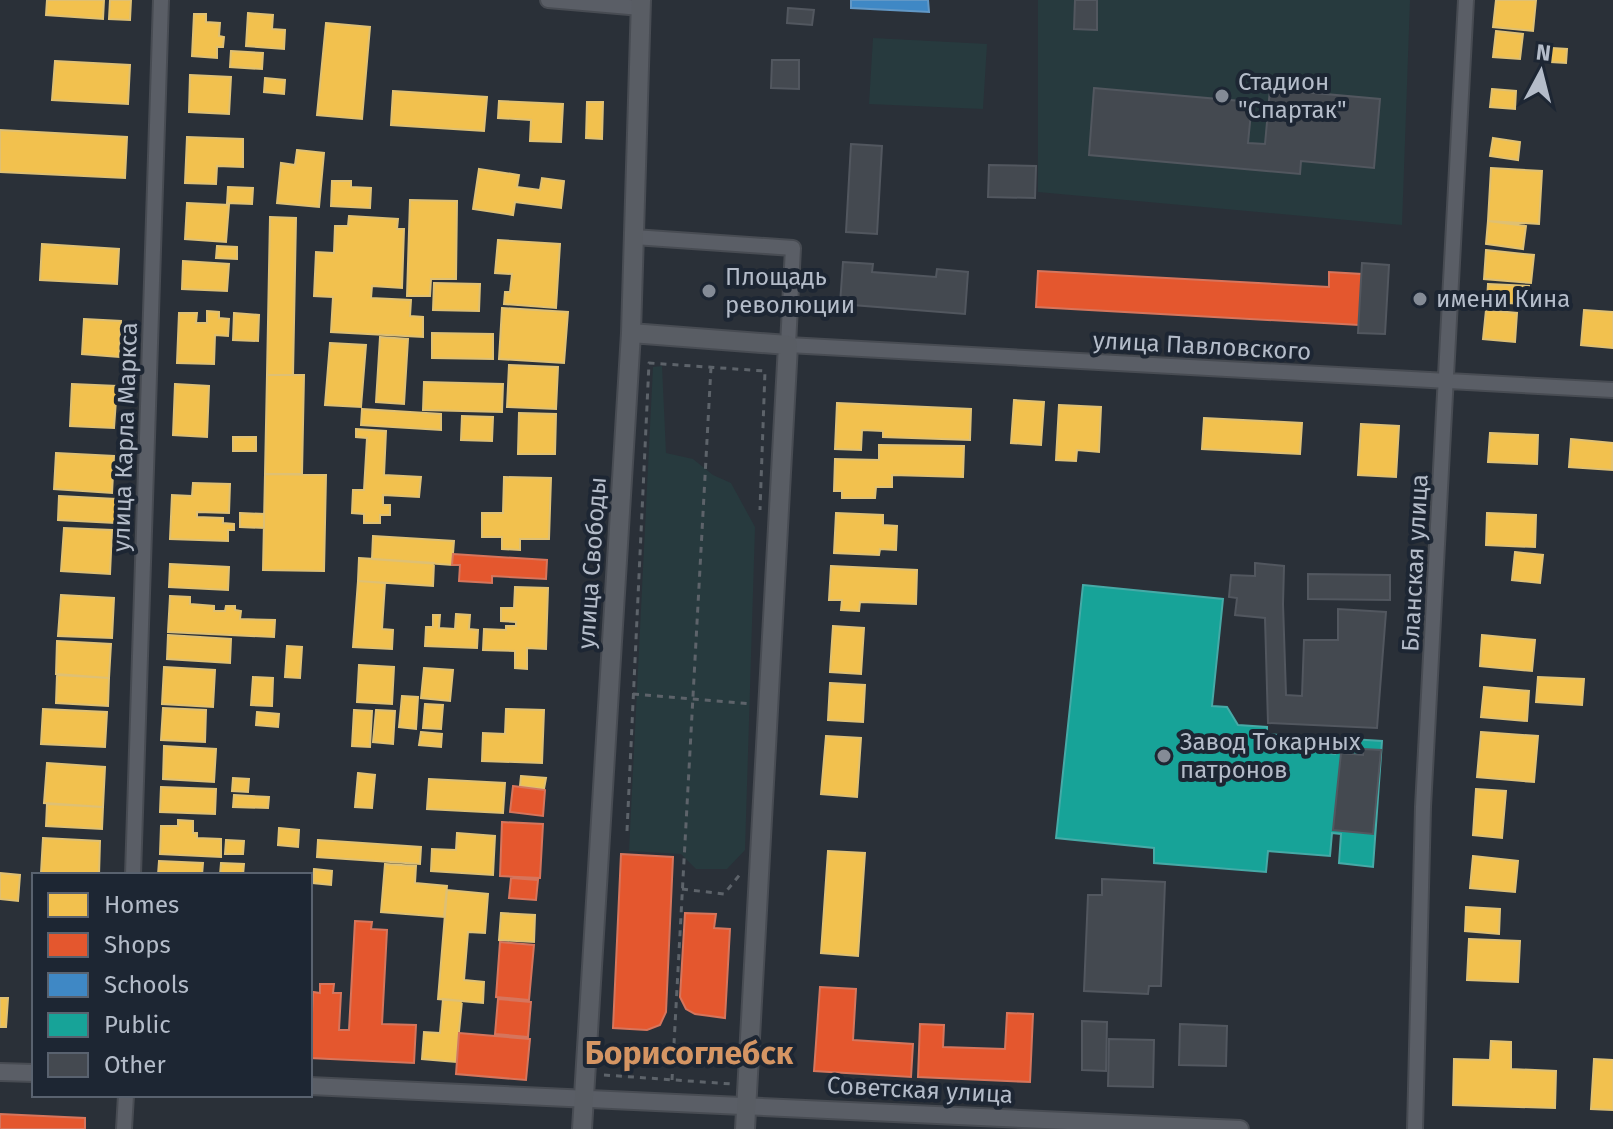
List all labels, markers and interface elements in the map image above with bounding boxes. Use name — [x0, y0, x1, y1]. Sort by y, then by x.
north arrow — [1501, 32, 1581, 112]
text: N — [1534, 38, 1552, 67]
place label: Стадион "Спартак" — [1238, 68, 1346, 124]
marker: Стадион "Спартак" — [1213, 87, 1231, 105]
place label: Площадь революции — [725, 263, 855, 319]
marker: Площадь революции — [700, 282, 718, 300]
place label: имени Кина — [1436, 285, 1570, 313]
marker: имени Кина — [1411, 290, 1429, 308]
street label: улица Карла Маркса — [107, 322, 143, 552]
street label: улица Павловского — [1092, 326, 1312, 366]
street label: Бланская улица — [1396, 473, 1434, 653]
street label: улица Свободы — [572, 476, 612, 650]
place label: Завод Токарных патронов — [1180, 728, 1361, 784]
marker: Завод Токарных патронов — [1155, 747, 1173, 765]
legend — [32, 873, 312, 1097]
text: Homes — [104, 891, 179, 919]
text: Shops — [104, 931, 171, 959]
text: Schools — [104, 971, 189, 999]
text: Public — [104, 1011, 171, 1039]
district label: Борисоглебск — [585, 1034, 794, 1072]
text: Other — [104, 1051, 166, 1079]
street label: Советская улица — [826, 1071, 1014, 1109]

